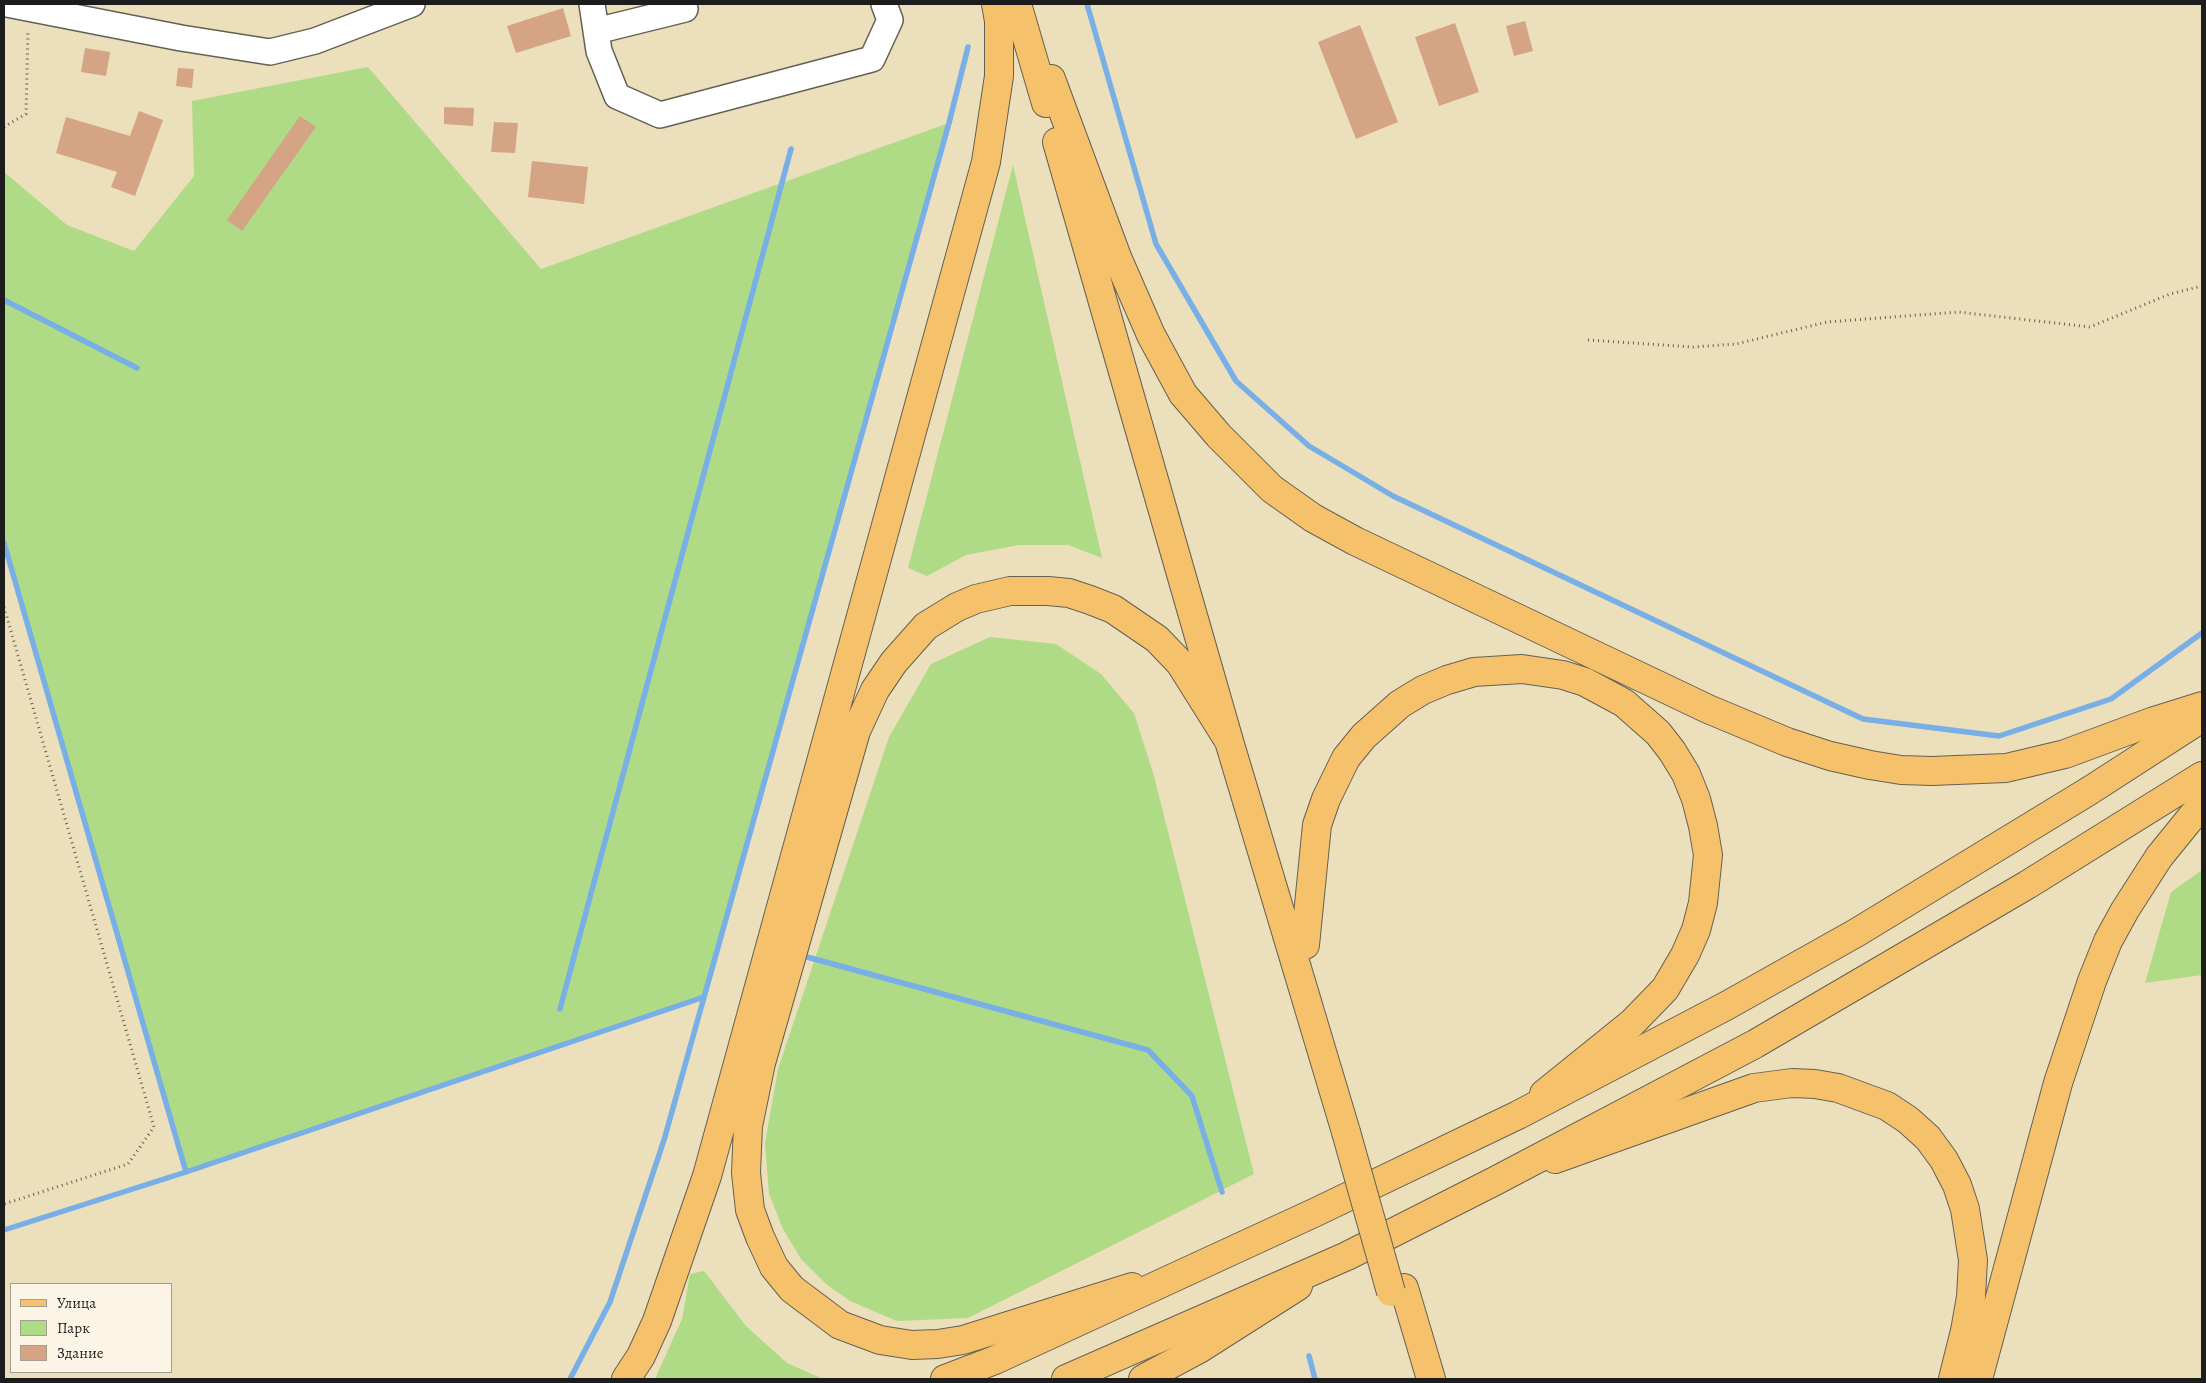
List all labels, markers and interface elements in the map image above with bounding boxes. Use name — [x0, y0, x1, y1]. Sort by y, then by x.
legend — [10, 1283, 172, 1373]
text: Улица — [57, 1293, 96, 1313]
text: Парк — [57, 1318, 90, 1338]
text: Здание — [57, 1343, 104, 1363]

